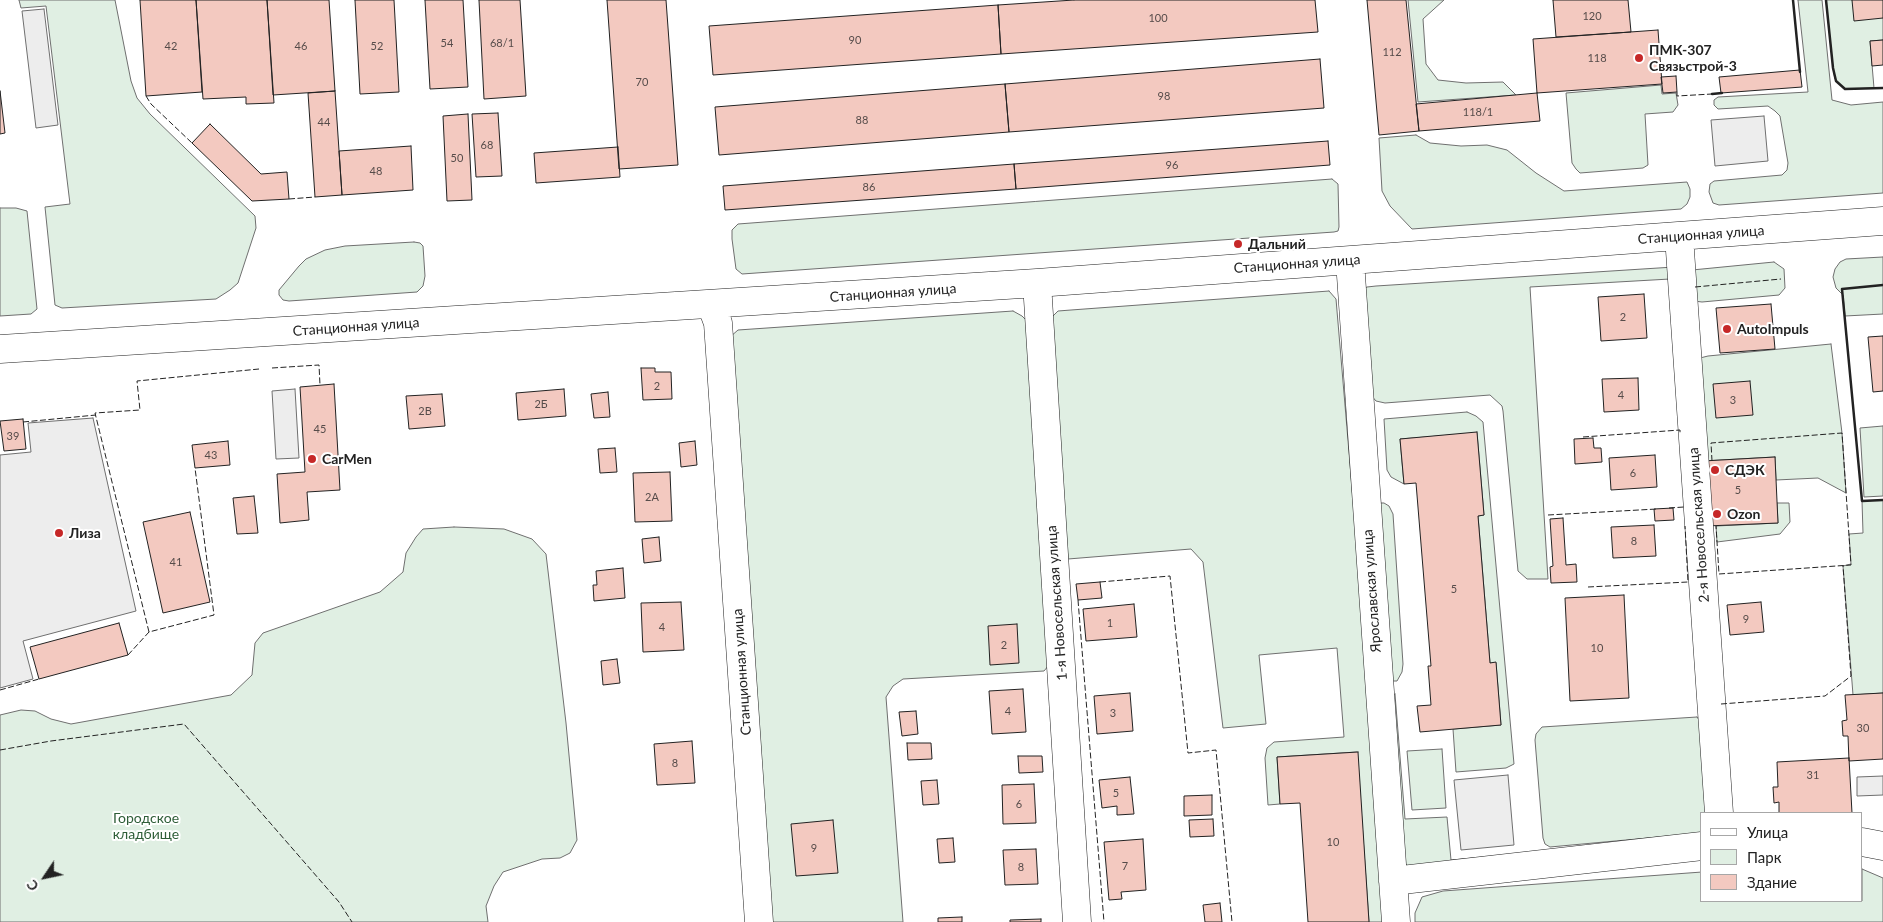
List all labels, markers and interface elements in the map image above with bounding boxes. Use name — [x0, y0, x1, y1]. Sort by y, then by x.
house number: 120 — [1582, 9, 1602, 23]
house number: 100 — [1148, 11, 1168, 25]
house number: 90 — [849, 33, 861, 47]
house number: 54 — [441, 36, 453, 50]
house number: 68/1 — [490, 36, 514, 50]
house number: 42 — [165, 39, 177, 53]
house number: 46 — [295, 39, 307, 53]
house number: 52 — [371, 39, 383, 53]
place label: ПМК-307 Связьстрой-3 — [1649, 42, 1737, 74]
house number: 112 — [1382, 45, 1402, 59]
house number: 118 — [1587, 51, 1607, 65]
marker: ПМК-307 Связьстрой-3 — [1633, 52, 1645, 64]
house number: 70 — [636, 75, 648, 89]
house number: 98 — [1158, 89, 1170, 103]
house number: 118/1 — [1463, 105, 1493, 119]
house number: 88 — [856, 113, 868, 127]
house number: 44 — [318, 115, 330, 129]
house number: 68 — [481, 138, 493, 152]
house number: 50 — [451, 151, 463, 165]
house number: 96 — [1166, 158, 1178, 172]
house number: 48 — [370, 164, 382, 178]
house number: 86 — [863, 180, 875, 194]
street label: Станционная улица — [1637, 222, 1765, 248]
place label: Дальний — [1248, 236, 1306, 252]
marker: Дальний — [1232, 238, 1244, 250]
street label: Станционная улица — [1233, 251, 1361, 277]
street label: Станционная улица — [829, 280, 957, 306]
house number: 2 — [1620, 310, 1626, 324]
street label: Станционная улица — [292, 314, 420, 340]
place label: AutoImpuls — [1737, 321, 1809, 337]
marker: AutoImpuls — [1721, 323, 1733, 335]
house number: 2 — [654, 379, 660, 393]
house number: 4 — [1618, 388, 1624, 402]
house number: 3 — [1730, 393, 1736, 407]
house number: 2Б — [534, 397, 548, 411]
house number: 2В — [418, 404, 432, 418]
house number: 45 — [314, 422, 326, 436]
house number: 39 — [7, 429, 19, 443]
street label: 2-я Новосельская улица — [1685, 447, 1713, 603]
house number: 43 — [205, 448, 217, 462]
place label: CarMen — [322, 451, 372, 467]
marker: CarMen — [306, 453, 318, 465]
place label: СДЭК — [1725, 462, 1765, 478]
marker: СДЭК — [1709, 464, 1721, 476]
house number: 6 — [1630, 466, 1636, 480]
house number: 5 — [1735, 483, 1741, 497]
house number: 2А — [645, 490, 659, 504]
place label: Ozon — [1727, 506, 1760, 522]
marker: Ozon — [1711, 508, 1723, 520]
place label: Лиза — [69, 525, 101, 541]
street label: 1-я Новосельская улица — [1043, 525, 1071, 681]
marker: Лиза — [53, 527, 65, 539]
street label: Ярославская улица — [1359, 529, 1385, 653]
house number: 8 — [1631, 534, 1637, 548]
house number: 41 — [170, 555, 182, 569]
house number: 5 — [1451, 582, 1457, 596]
street label: Станционная улица — [729, 608, 755, 736]
house number: 9 — [1743, 612, 1749, 626]
house number: 1 — [1107, 616, 1113, 630]
house number: 4 — [659, 620, 665, 634]
house number: 2 — [1001, 638, 1007, 652]
house number: 10 — [1591, 641, 1603, 655]
house number: 4 — [1005, 704, 1011, 718]
house number: 3 — [1110, 706, 1116, 720]
house number: 30 — [1857, 721, 1869, 735]
house number: 8 — [672, 756, 678, 770]
house number: 31 — [1807, 768, 1819, 782]
house number: 5 — [1113, 786, 1119, 800]
house number: 6 — [1016, 797, 1022, 811]
park label: Городское кладбище — [113, 810, 179, 842]
legend — [1700, 812, 1863, 902]
text: Улица — [1747, 823, 1788, 841]
house number: 10 — [1327, 835, 1339, 849]
house number: 9 — [811, 841, 817, 855]
text: Парк — [1747, 848, 1781, 866]
north arrow — [20, 852, 70, 902]
house number: 7 — [1122, 859, 1128, 873]
house number: 8 — [1018, 860, 1024, 874]
text: Здание — [1747, 873, 1797, 891]
text: С — [23, 877, 42, 894]

